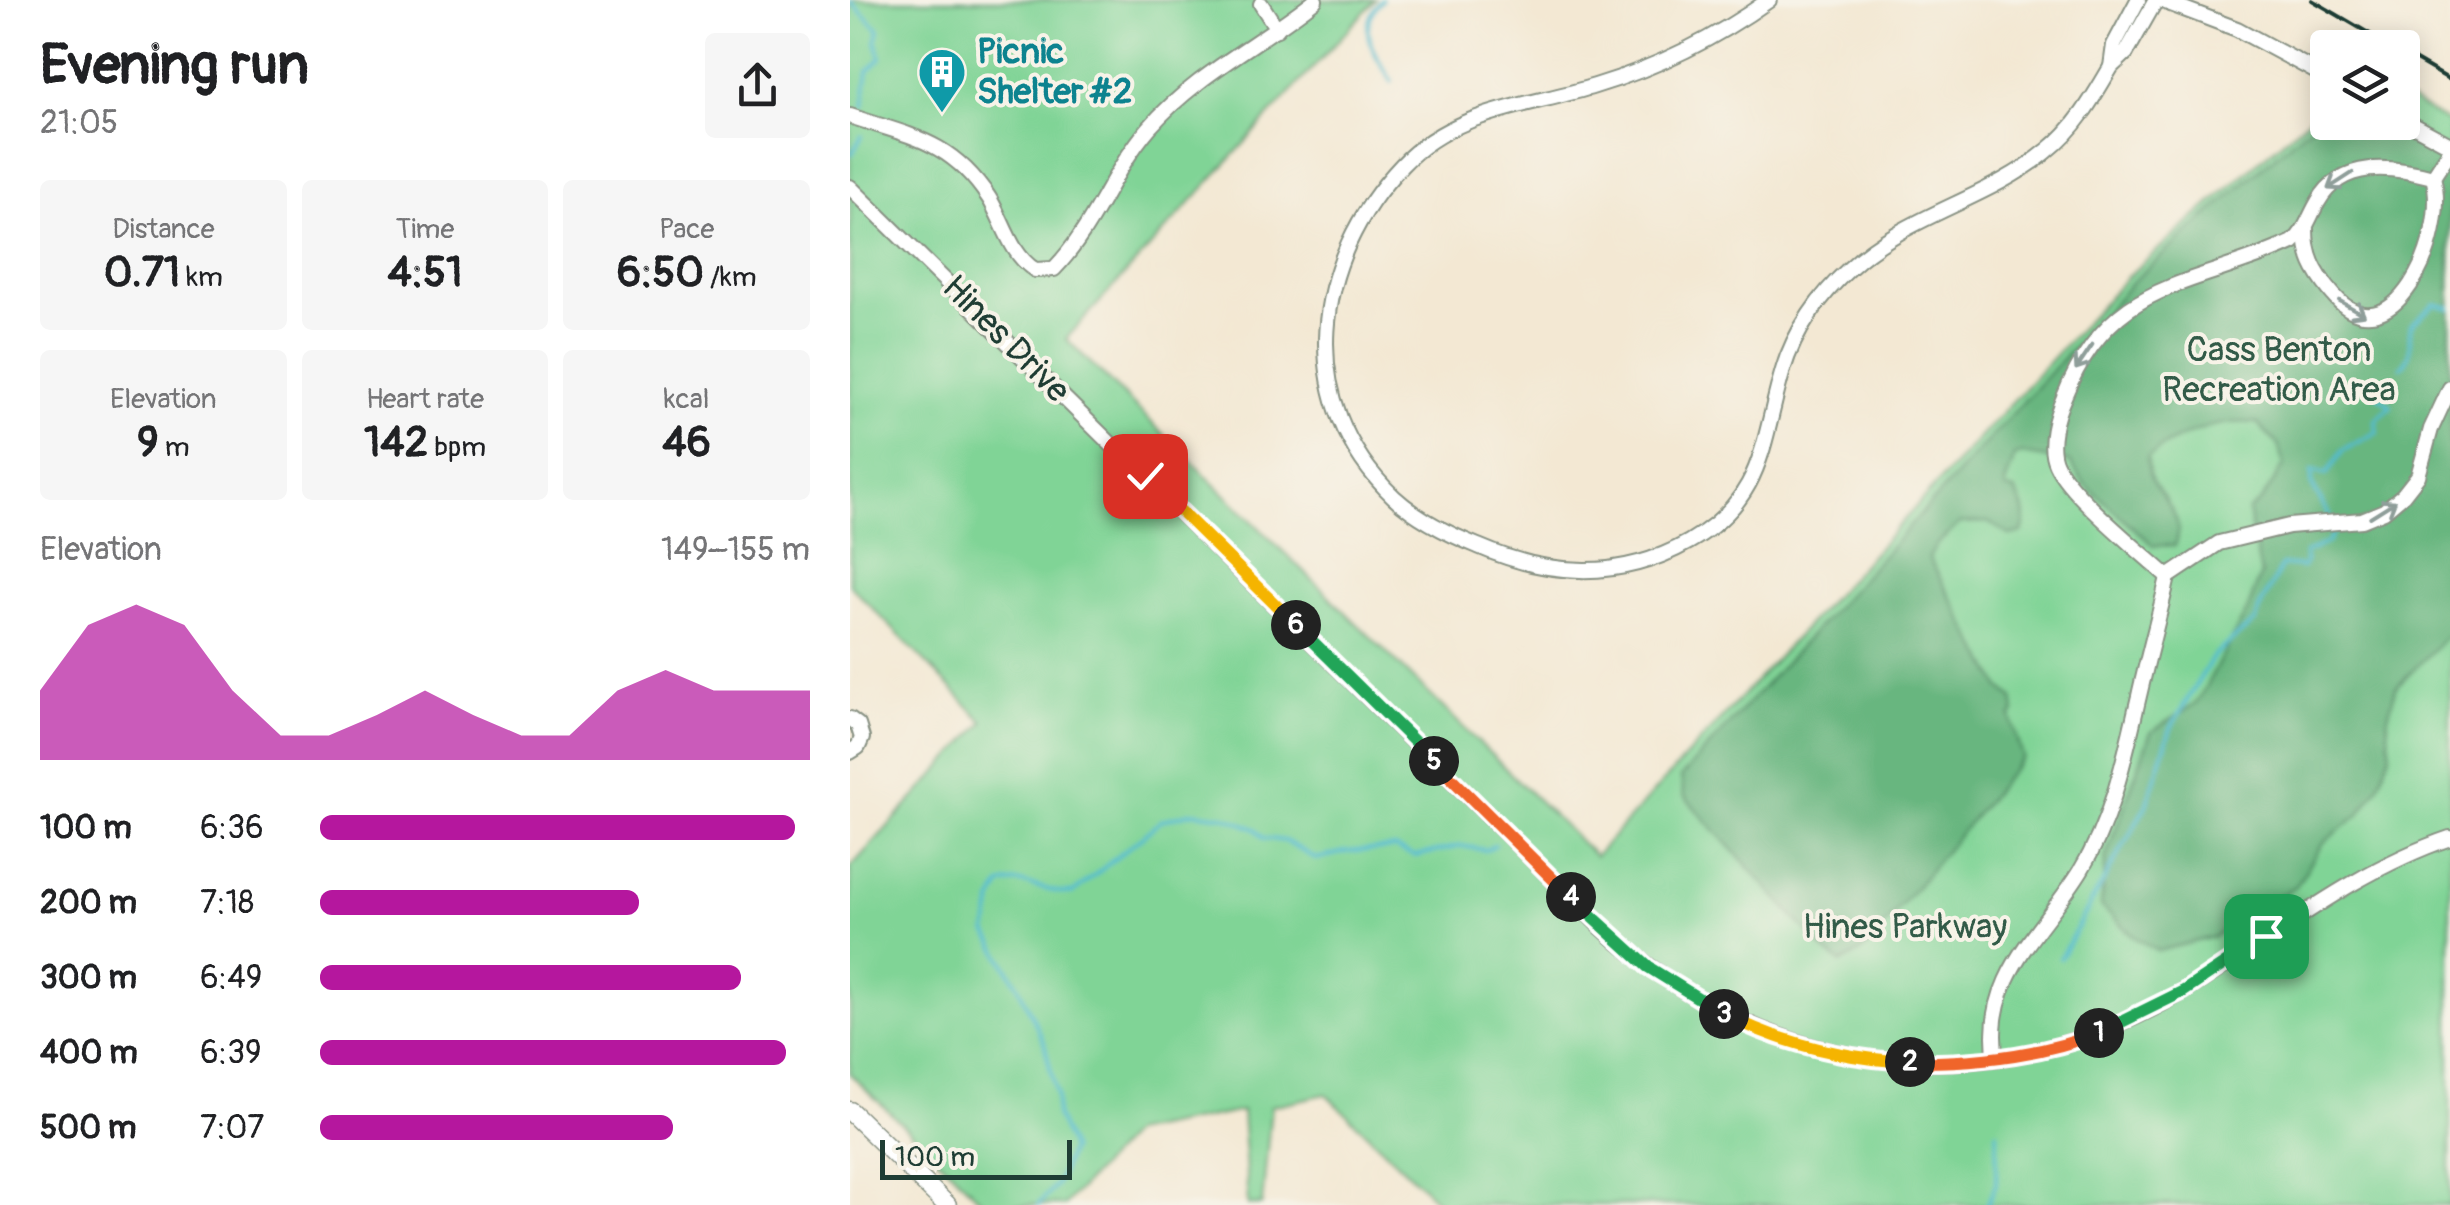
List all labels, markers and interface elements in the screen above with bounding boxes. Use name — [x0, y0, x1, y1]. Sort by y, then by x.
place label: Picnic Shelter #2 — [977, 30, 1132, 114]
map controls — [2310, 30, 2420, 140]
button: layers — [2310, 30, 2420, 140]
text: Evening run — [40, 31, 309, 100]
button: share — [705, 33, 810, 138]
building icon: Picnic Shelter #2 — [916, 46, 968, 114]
text: 21:05 — [40, 103, 118, 143]
one-way arrow — [2327, 170, 2354, 191]
text: Distance — [112, 212, 215, 247]
text: Time — [396, 212, 454, 247]
text: Pace — [659, 212, 714, 247]
text: 0.71 — [104, 247, 180, 299]
text: 4:51 — [388, 247, 462, 299]
text: 6:50 — [617, 247, 704, 299]
text: km — [180, 260, 223, 295]
text: /km — [704, 260, 757, 295]
street label: Hines Drive — [933, 266, 1079, 412]
one-way arrow — [2337, 299, 2365, 319]
park label: Cass Benton Recreation Area — [2162, 328, 2396, 412]
one-way arrow — [2073, 343, 2094, 371]
text: Elevation — [110, 382, 217, 417]
text: Heart rate — [366, 382, 484, 417]
text: kcal — [664, 382, 709, 417]
text: 9 — [137, 417, 159, 469]
text: 142 — [364, 417, 428, 469]
text: 46 — [662, 417, 711, 469]
text: m — [159, 430, 190, 465]
text: bpm — [428, 430, 486, 465]
pin — [1103, 434, 1188, 519]
icon: check — [1118, 449, 1173, 504]
one-way arrow — [2368, 499, 2397, 519]
text: Elevation — [40, 530, 162, 570]
text: 149–155 m — [661, 530, 810, 570]
pin: 6 — [1271, 600, 1321, 650]
text: 6 — [1288, 607, 1304, 642]
pin: 5 — [1409, 736, 1459, 786]
text: 5 — [1426, 743, 1442, 778]
text: 100 m — [40, 808, 132, 848]
text: 6:36 — [200, 808, 264, 848]
pin: 4 — [1546, 872, 1596, 922]
text: 4 — [1563, 879, 1579, 914]
text: 200 m — [40, 883, 137, 923]
text: 7:18 — [200, 883, 254, 923]
pin — [2224, 894, 2309, 979]
park label: Hines Parkway — [1803, 905, 2007, 949]
icon: arrive — [2239, 909, 2294, 964]
text: 300 m — [40, 958, 137, 998]
text: 6:49 — [200, 958, 262, 998]
pin: 3 — [1699, 989, 1749, 1039]
text: 3 — [1716, 996, 1732, 1031]
pin: 1 — [2074, 1008, 2124, 1058]
text: 1 — [2094, 1015, 2104, 1050]
text: 400 m — [40, 1033, 138, 1073]
text: 6:39 — [200, 1033, 262, 1073]
pin: 2 — [1885, 1037, 1935, 1087]
text: 2 — [1902, 1044, 1918, 1079]
text: 500 m — [40, 1108, 136, 1148]
text: 7:07 — [200, 1108, 264, 1148]
scale bar — [880, 1135, 1072, 1180]
text: 100 m — [895, 1140, 975, 1175]

